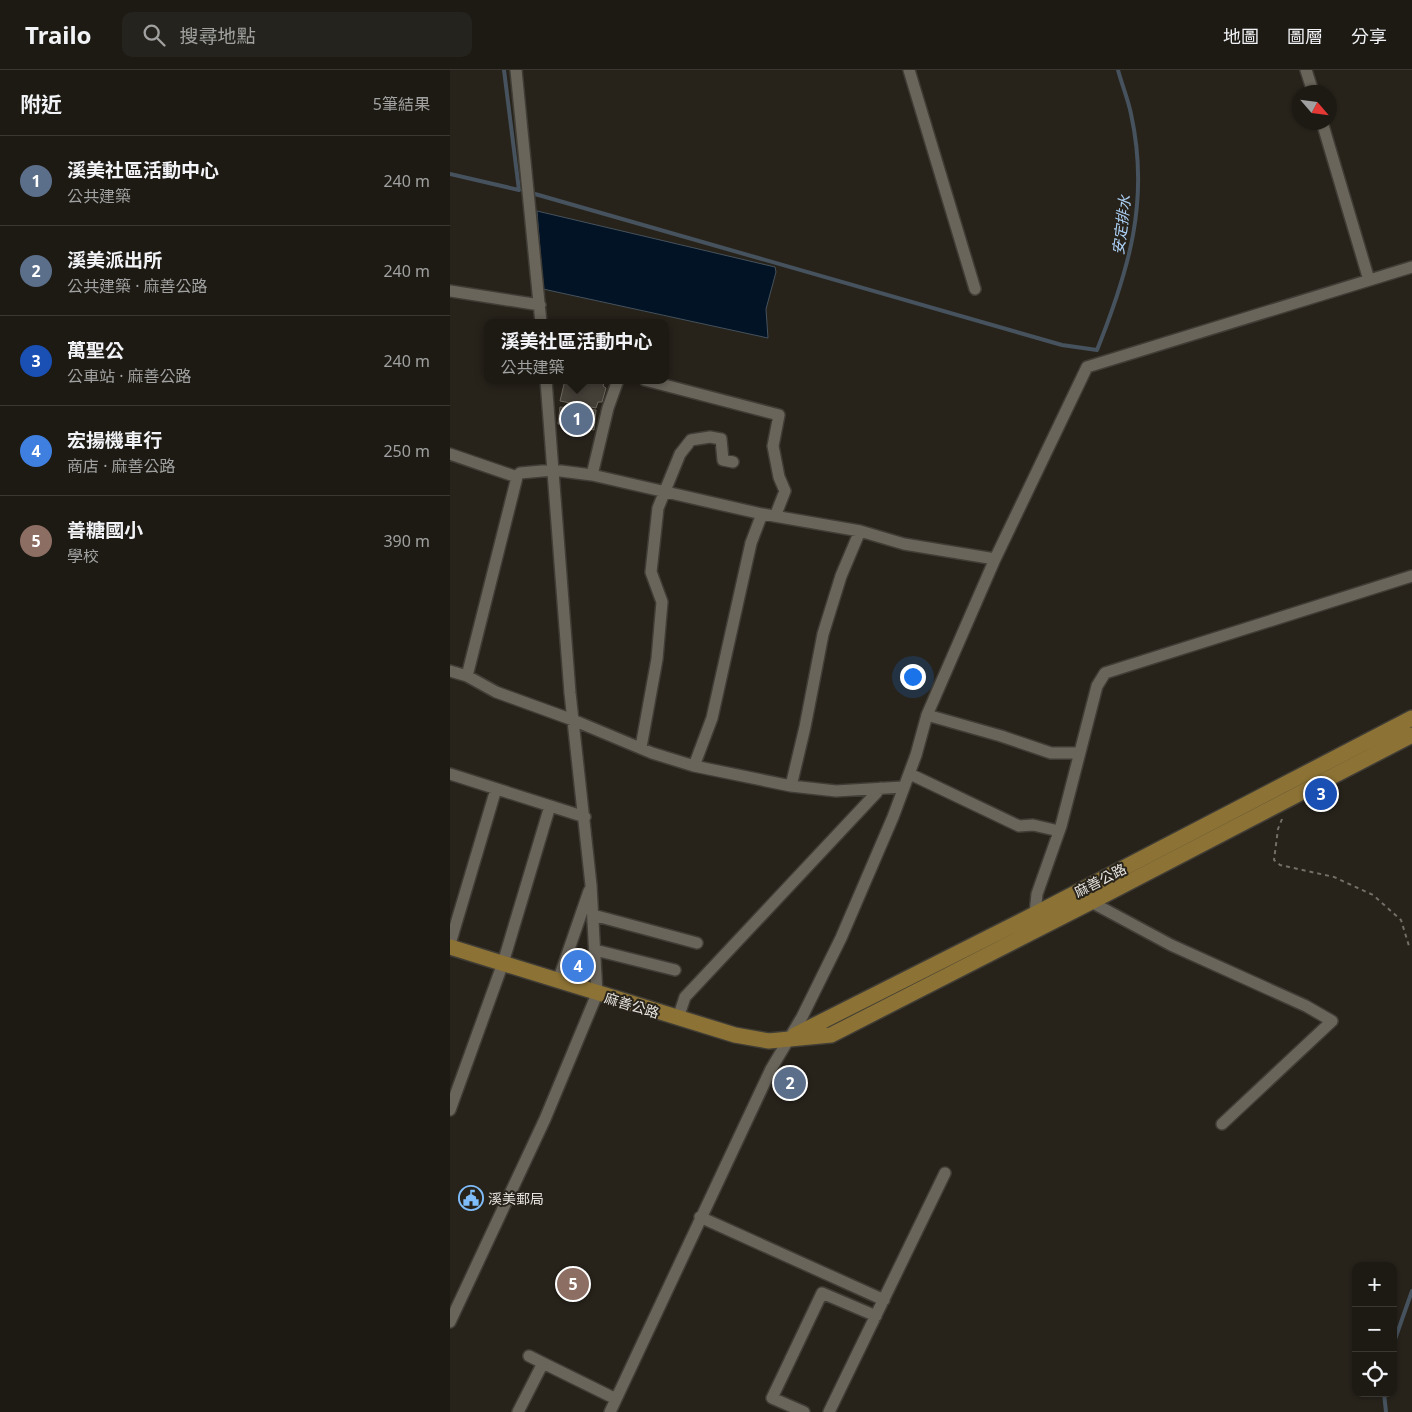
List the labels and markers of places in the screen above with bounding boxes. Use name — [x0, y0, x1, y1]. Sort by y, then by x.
pin: 1 — [561, 400, 593, 438]
pin: 3 — [1305, 775, 1337, 813]
pin: 4 — [562, 947, 594, 985]
pin: 2 — [774, 1064, 806, 1102]
public building icon: 溪美郵局 — [458, 1185, 484, 1211]
place label: 溪美郵局 — [488, 1189, 544, 1208]
pin: 5 — [557, 1265, 589, 1303]

